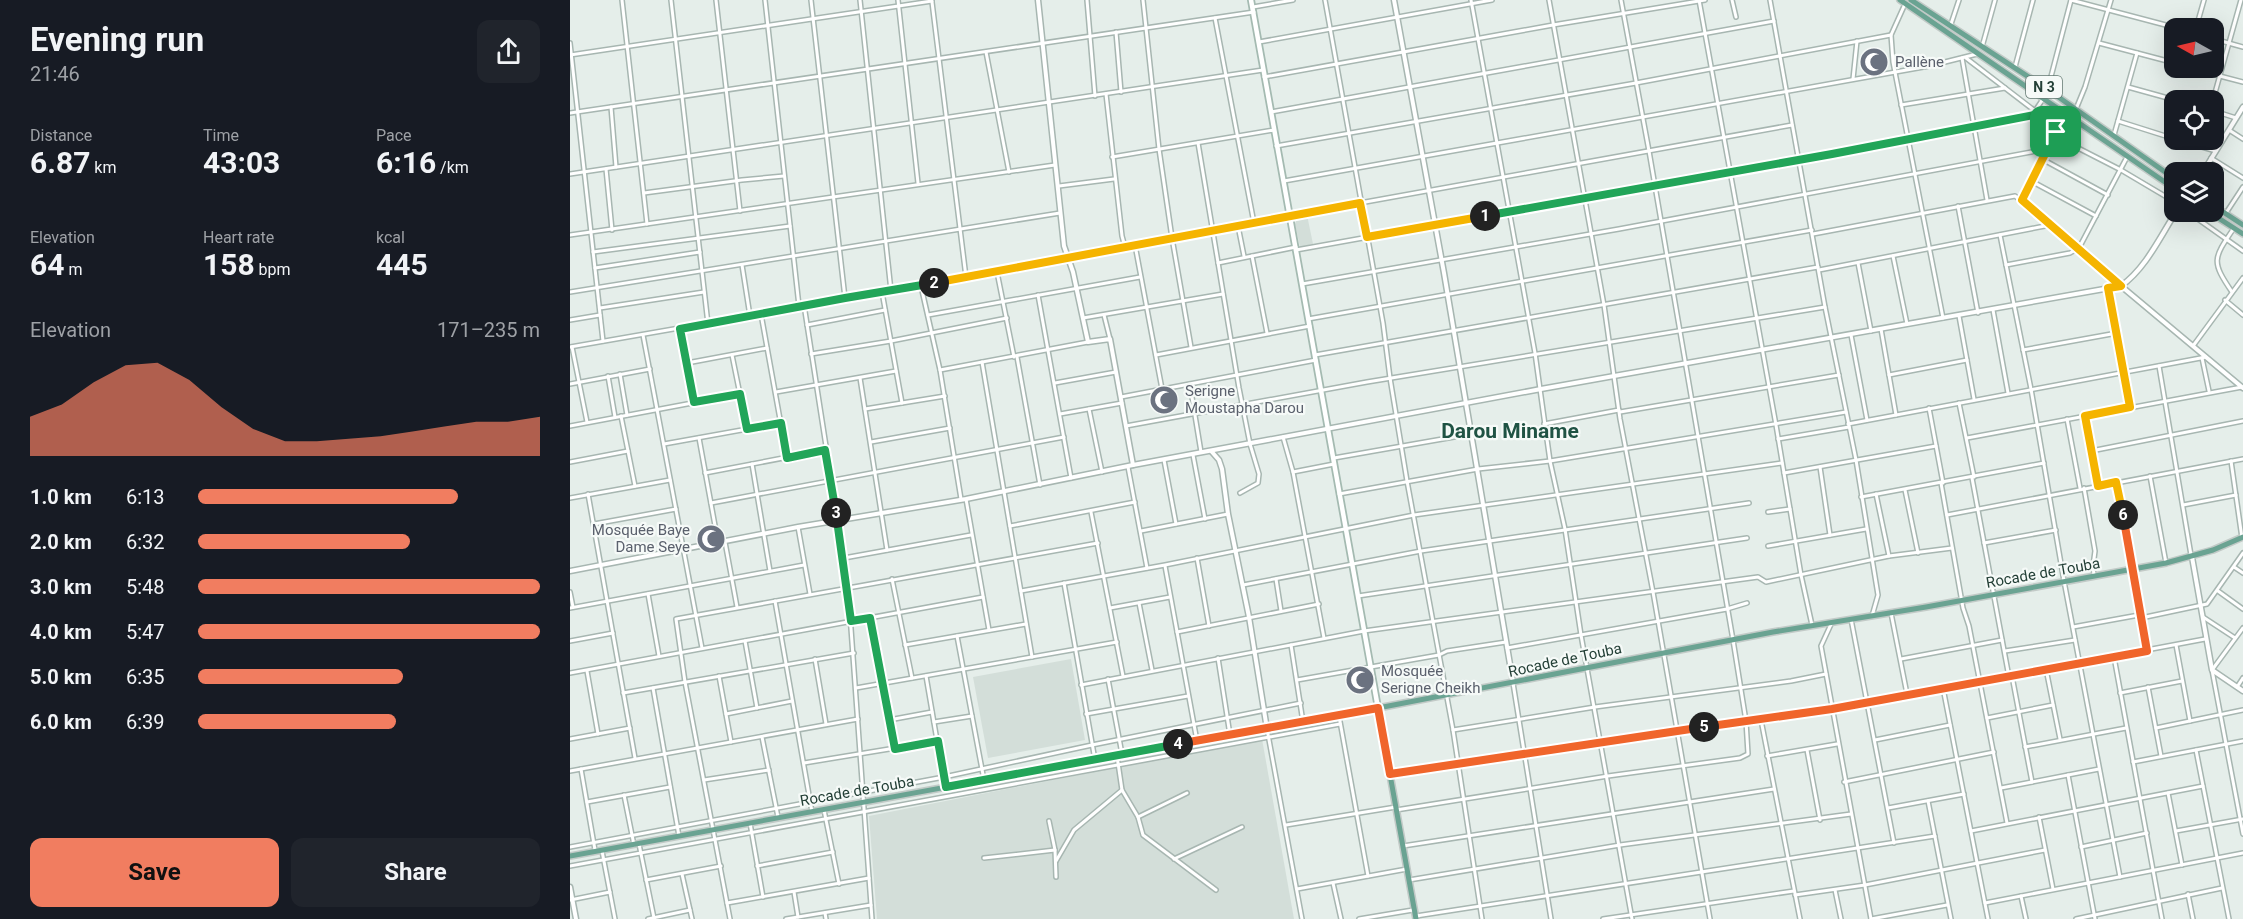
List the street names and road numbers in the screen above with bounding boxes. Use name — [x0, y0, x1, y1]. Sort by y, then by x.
road number: N 3 — [2026, 76, 2062, 98]
street label: Rocade de Touba — [1985, 554, 2101, 592]
street label: Rocade de Touba — [1507, 639, 1623, 681]
street label: Rocade de Touba — [799, 772, 915, 810]

